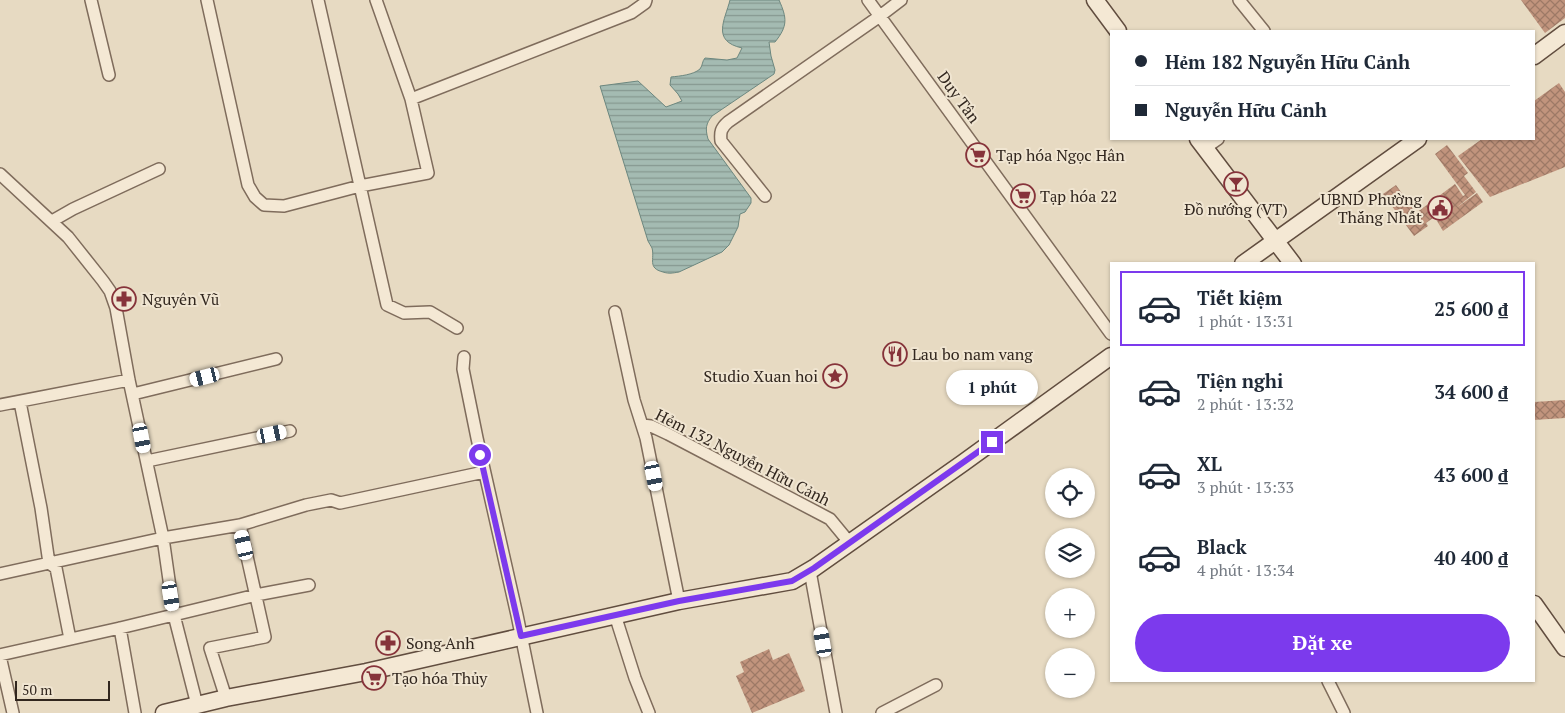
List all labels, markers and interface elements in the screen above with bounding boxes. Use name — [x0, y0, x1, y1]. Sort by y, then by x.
text: Hẻm 182 Nguyễn Hữu Cảnh — [1165, 49, 1410, 74]
street label: Duy Tân — [933, 67, 986, 128]
text: Nguyễn Hữu Cảnh — [1165, 97, 1327, 122]
supermarket icon: Tạp hóa Ngọc Hân — [965, 142, 991, 168]
place label: Tạp hóa Ngọc Hân — [996, 144, 1125, 166]
bar icon: Đồ nướng (VT) — [1223, 171, 1249, 197]
supermarket icon: Tạp hóa 22 — [1010, 183, 1036, 209]
place label: Tạp hóa 22 — [1040, 185, 1117, 207]
place label: UBND Phường Thắng Nhất — [1320, 188, 1423, 228]
public building icon: UBND Phường Thắng Nhất — [1427, 195, 1453, 221]
place label: Đồ nướng (VT) — [1184, 198, 1288, 220]
text: Tiết kiệm — [1197, 285, 1282, 310]
pharmacy icon: Nguyên Vũ — [111, 286, 137, 312]
icon: car — [1137, 286, 1182, 331]
place label: Nguyên Vũ — [142, 288, 219, 310]
text: 25 600 ₫ — [1434, 296, 1508, 321]
text: 1 phút · 13:31 — [1197, 310, 1294, 332]
restaurant icon: Lau bo nam vang — [882, 341, 908, 367]
place label: Lau bo nam vang — [912, 343, 1033, 365]
place icon: Studio Xuan hoi — [822, 363, 848, 389]
place label: Studio Xuan hoi — [703, 365, 818, 387]
car — [188, 366, 221, 388]
text: Tiện nghi — [1197, 368, 1283, 393]
icon: car — [1137, 369, 1182, 414]
callout: 1 phút — [946, 370, 1038, 404]
text: 1 phút — [967, 376, 1017, 398]
text: 34 600 ₫ — [1434, 379, 1508, 404]
text: 2 phút · 13:32 — [1197, 393, 1294, 415]
street label: Hẻm 132 Nguyễn Hữu Cảnh — [652, 403, 835, 511]
car — [131, 422, 152, 454]
car — [255, 424, 288, 444]
route end — [981, 431, 1003, 453]
route start — [469, 444, 491, 466]
text: XL — [1197, 451, 1222, 476]
icon: car — [1137, 452, 1182, 497]
car — [643, 460, 664, 492]
text: 43 600 ₫ — [1434, 462, 1508, 487]
map controls — [1045, 468, 1095, 698]
button: locate — [1045, 468, 1095, 518]
text: 3 phút · 13:33 — [1197, 476, 1294, 498]
button: layers — [1045, 528, 1095, 578]
car — [233, 529, 254, 561]
text: Black — [1197, 534, 1247, 559]
icon: car — [1137, 535, 1182, 580]
text: 40 400 ₫ — [1434, 545, 1508, 570]
text: 4 phút · 13:34 — [1197, 559, 1294, 581]
car — [161, 580, 180, 612]
button: + — [1045, 588, 1095, 638]
button: Đặt xe — [1135, 614, 1510, 672]
car — [813, 626, 832, 658]
pharmacy icon: Song Anh — [375, 630, 401, 656]
place label: Song Anh — [406, 632, 475, 654]
button: − — [1045, 648, 1095, 698]
supermarket icon: Tạo hóa Thủy — [361, 665, 387, 691]
place label: Tạo hóa Thủy — [392, 667, 488, 689]
scale bar — [15, 678, 110, 701]
text: 50 m — [22, 680, 52, 699]

